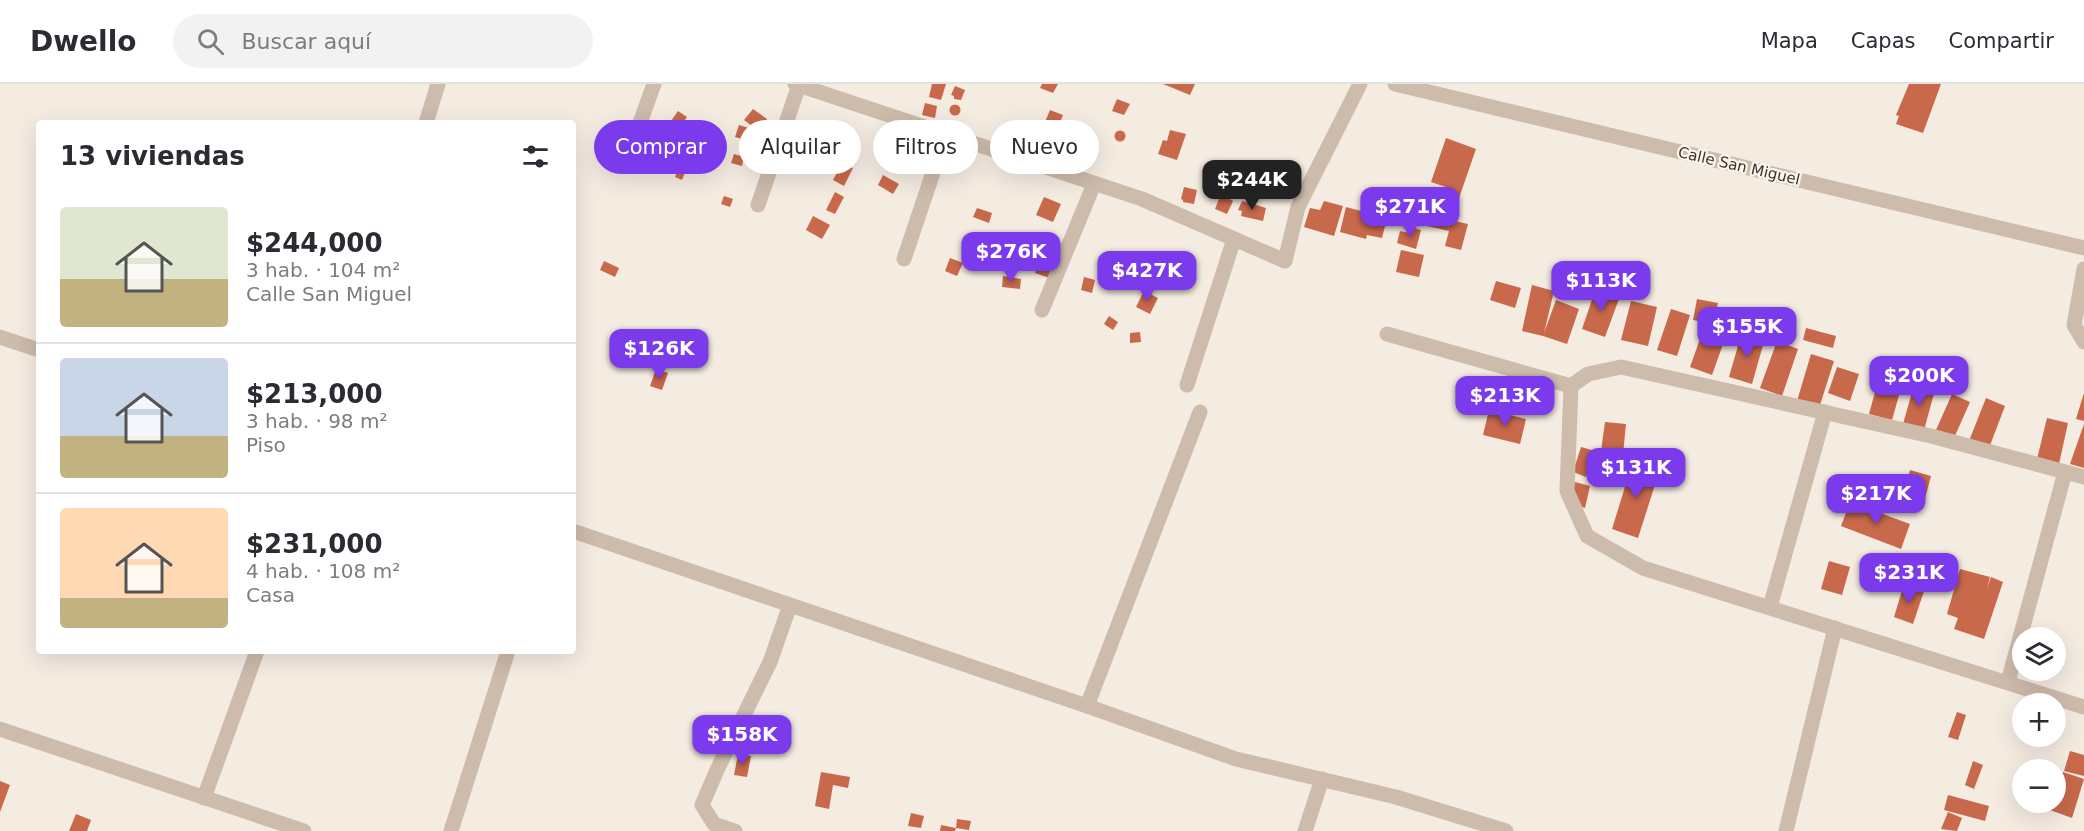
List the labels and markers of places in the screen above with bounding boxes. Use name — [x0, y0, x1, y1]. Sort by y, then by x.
pin: $244K — [1210, 160, 1294, 211]
pin: $271K — [1368, 187, 1452, 238]
pin: $276K — [969, 232, 1053, 283]
pin: $427K — [1105, 251, 1189, 302]
pin: $113K — [1559, 261, 1643, 312]
pin: $155K — [1705, 307, 1789, 358]
pin: $126K — [617, 329, 701, 380]
pin: $200K — [1877, 356, 1961, 407]
pin: $213K — [1463, 376, 1547, 427]
pin: $131K — [1594, 448, 1678, 499]
pin: $217K — [1834, 474, 1918, 525]
pin: $231K — [1867, 553, 1951, 604]
pin: $158K — [700, 715, 784, 766]

